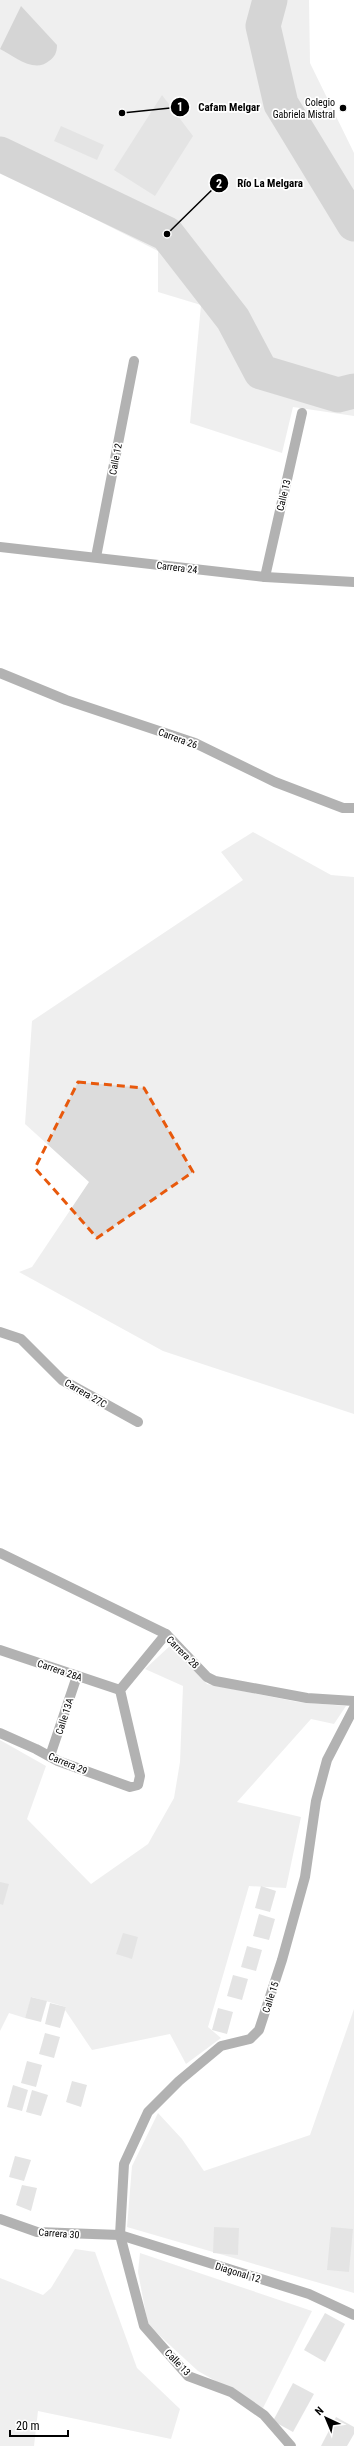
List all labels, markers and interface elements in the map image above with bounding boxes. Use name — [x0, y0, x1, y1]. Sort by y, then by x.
callout: Cafam Melgar — [170, 96, 268, 119]
place label: Colegio Gabriela Mistral — [273, 97, 335, 120]
text: 1 — [177, 100, 183, 114]
text: Cafam Melgar — [198, 101, 260, 114]
marker: Colegio Gabriela Mistral — [338, 103, 348, 113]
callout: Río La Melgara — [209, 172, 311, 195]
text: 2 — [216, 177, 222, 191]
text: Río La Melgara — [237, 177, 303, 190]
street label: Calle 12 — [107, 442, 124, 476]
street label: Calle 13 — [275, 478, 292, 512]
street label: Carrera 24 — [156, 560, 198, 575]
street label: Carrera 26 — [157, 726, 199, 751]
street label: Carrera 27C — [63, 1377, 109, 1410]
street label: Carrera 28 — [164, 1634, 201, 1671]
street label: Carrera 28A — [36, 1658, 84, 1683]
street label: Calle 13A — [53, 1696, 76, 1736]
street label: Carrera 29 — [47, 1750, 89, 1777]
street label: Calle 15 — [260, 1980, 281, 2014]
street label: Carrera 30 — [38, 2227, 80, 2240]
street label: Diagonal 12 — [214, 2260, 262, 2285]
street label: Calle 13 — [163, 2347, 193, 2378]
north arrow — [306, 2398, 346, 2438]
text: N — [312, 2404, 327, 2418]
scale bar — [10, 2412, 68, 2438]
text: 20 m — [16, 2419, 40, 2433]

